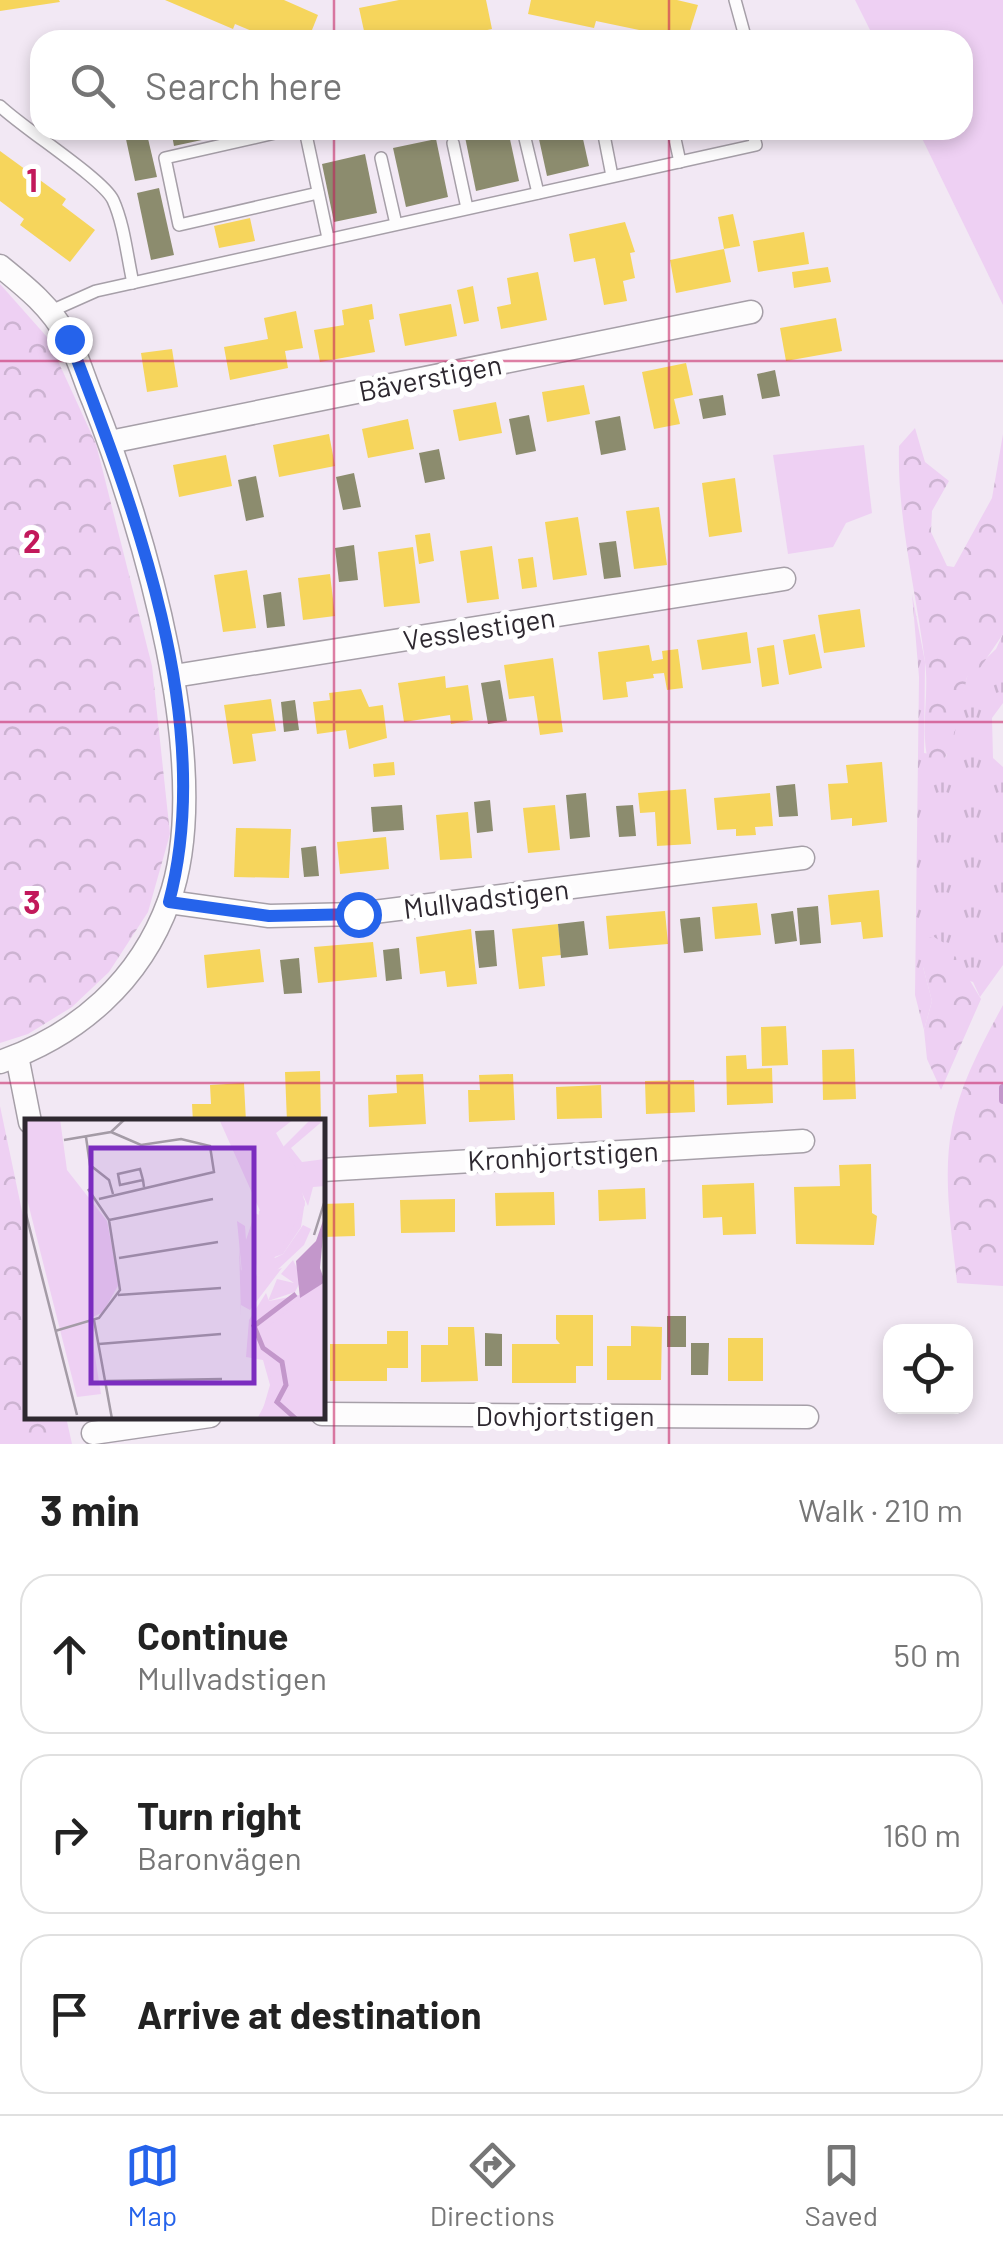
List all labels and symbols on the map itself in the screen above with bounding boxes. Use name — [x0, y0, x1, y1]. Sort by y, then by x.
text: 1 — [26, 160, 38, 198]
route end — [47, 317, 93, 363]
street label: Bäverstigen — [356, 346, 504, 408]
text: 2 — [23, 521, 41, 559]
street label: Vesslestigen — [401, 599, 557, 657]
street label: Mullvadstigen — [401, 871, 571, 925]
text: 3 — [23, 882, 41, 920]
route start — [336, 892, 382, 938]
inset map — [25, 1119, 325, 1419]
street label: Kronhjortstigen — [467, 1133, 659, 1177]
street label: Dovhjortstigen — [475, 1398, 655, 1432]

